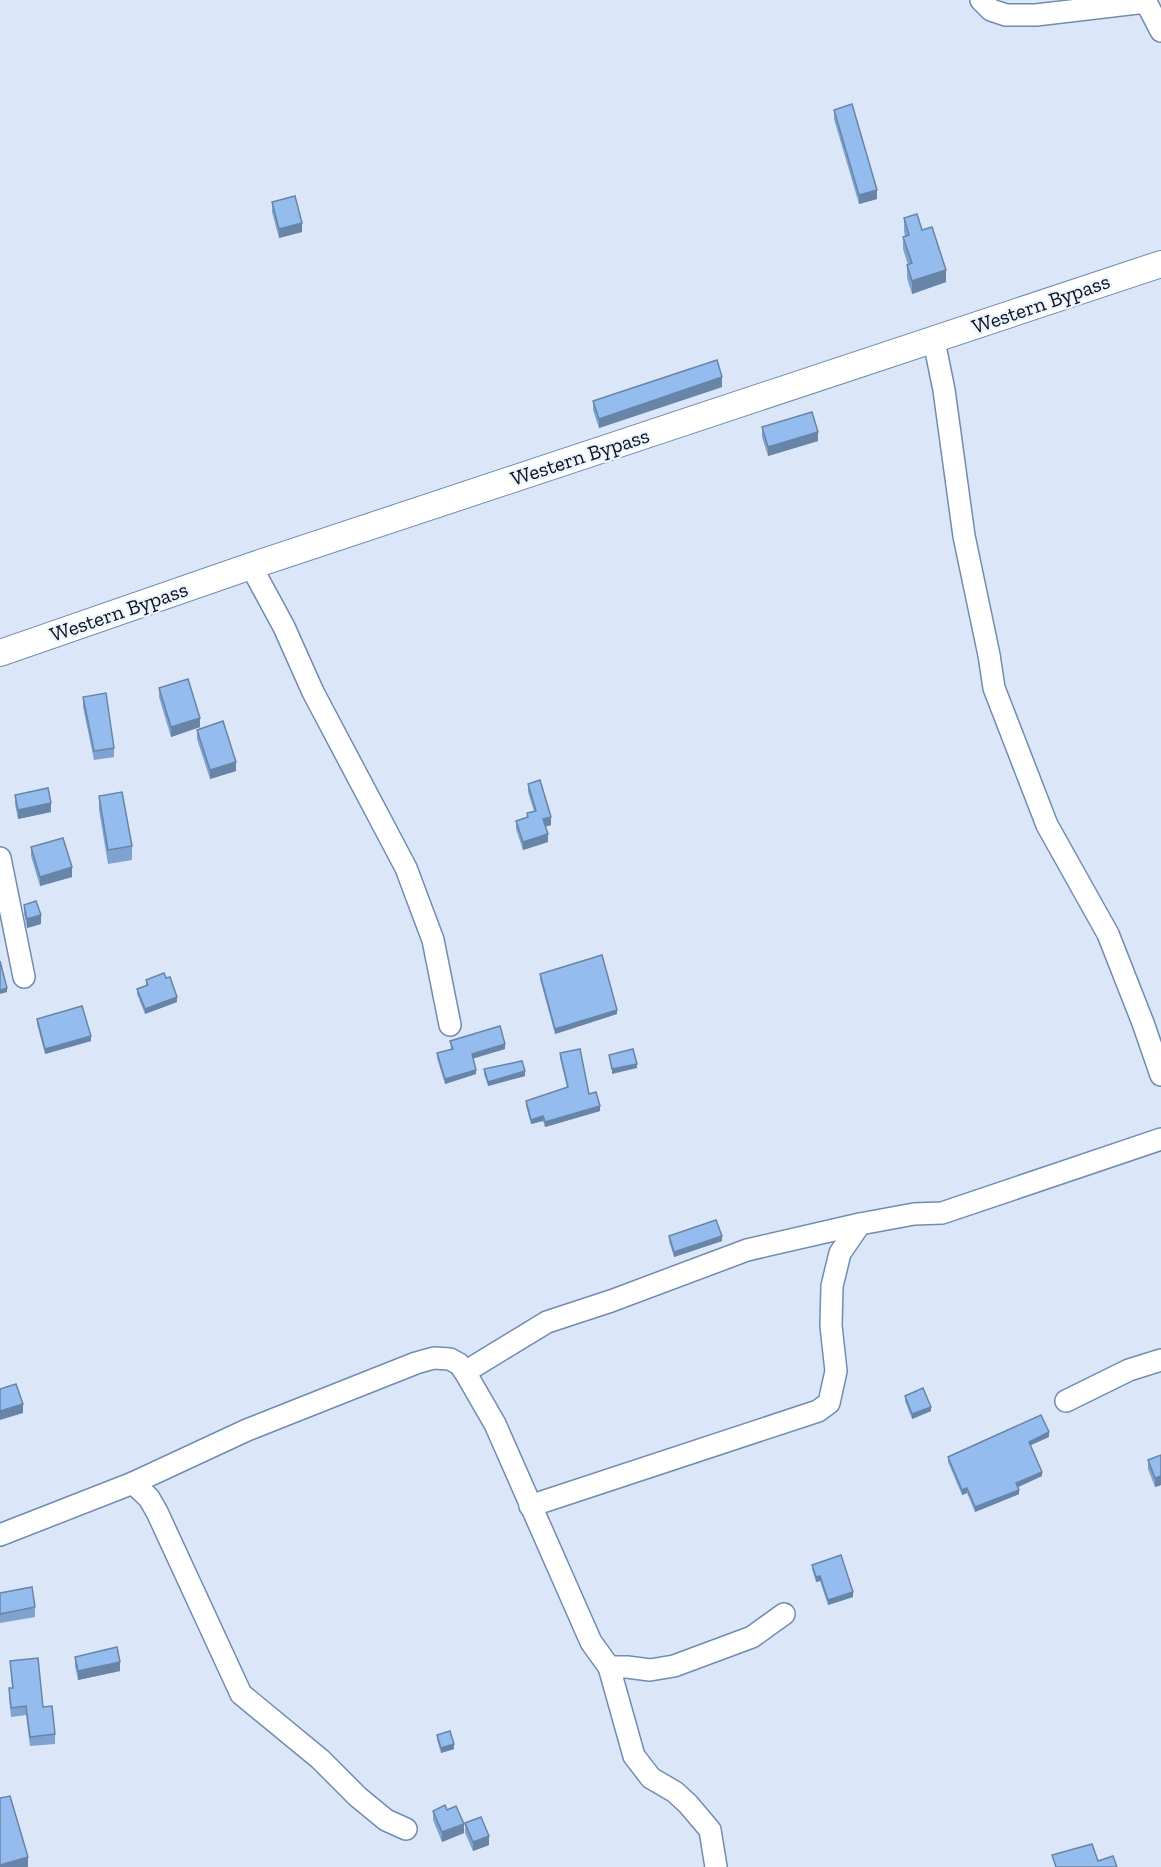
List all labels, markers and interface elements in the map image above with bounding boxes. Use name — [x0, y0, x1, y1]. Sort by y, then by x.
street label: Western Bypass — [969, 268, 1113, 339]
street label: Western Bypass — [507, 422, 652, 491]
street label: Western Bypass — [47, 576, 191, 647]

